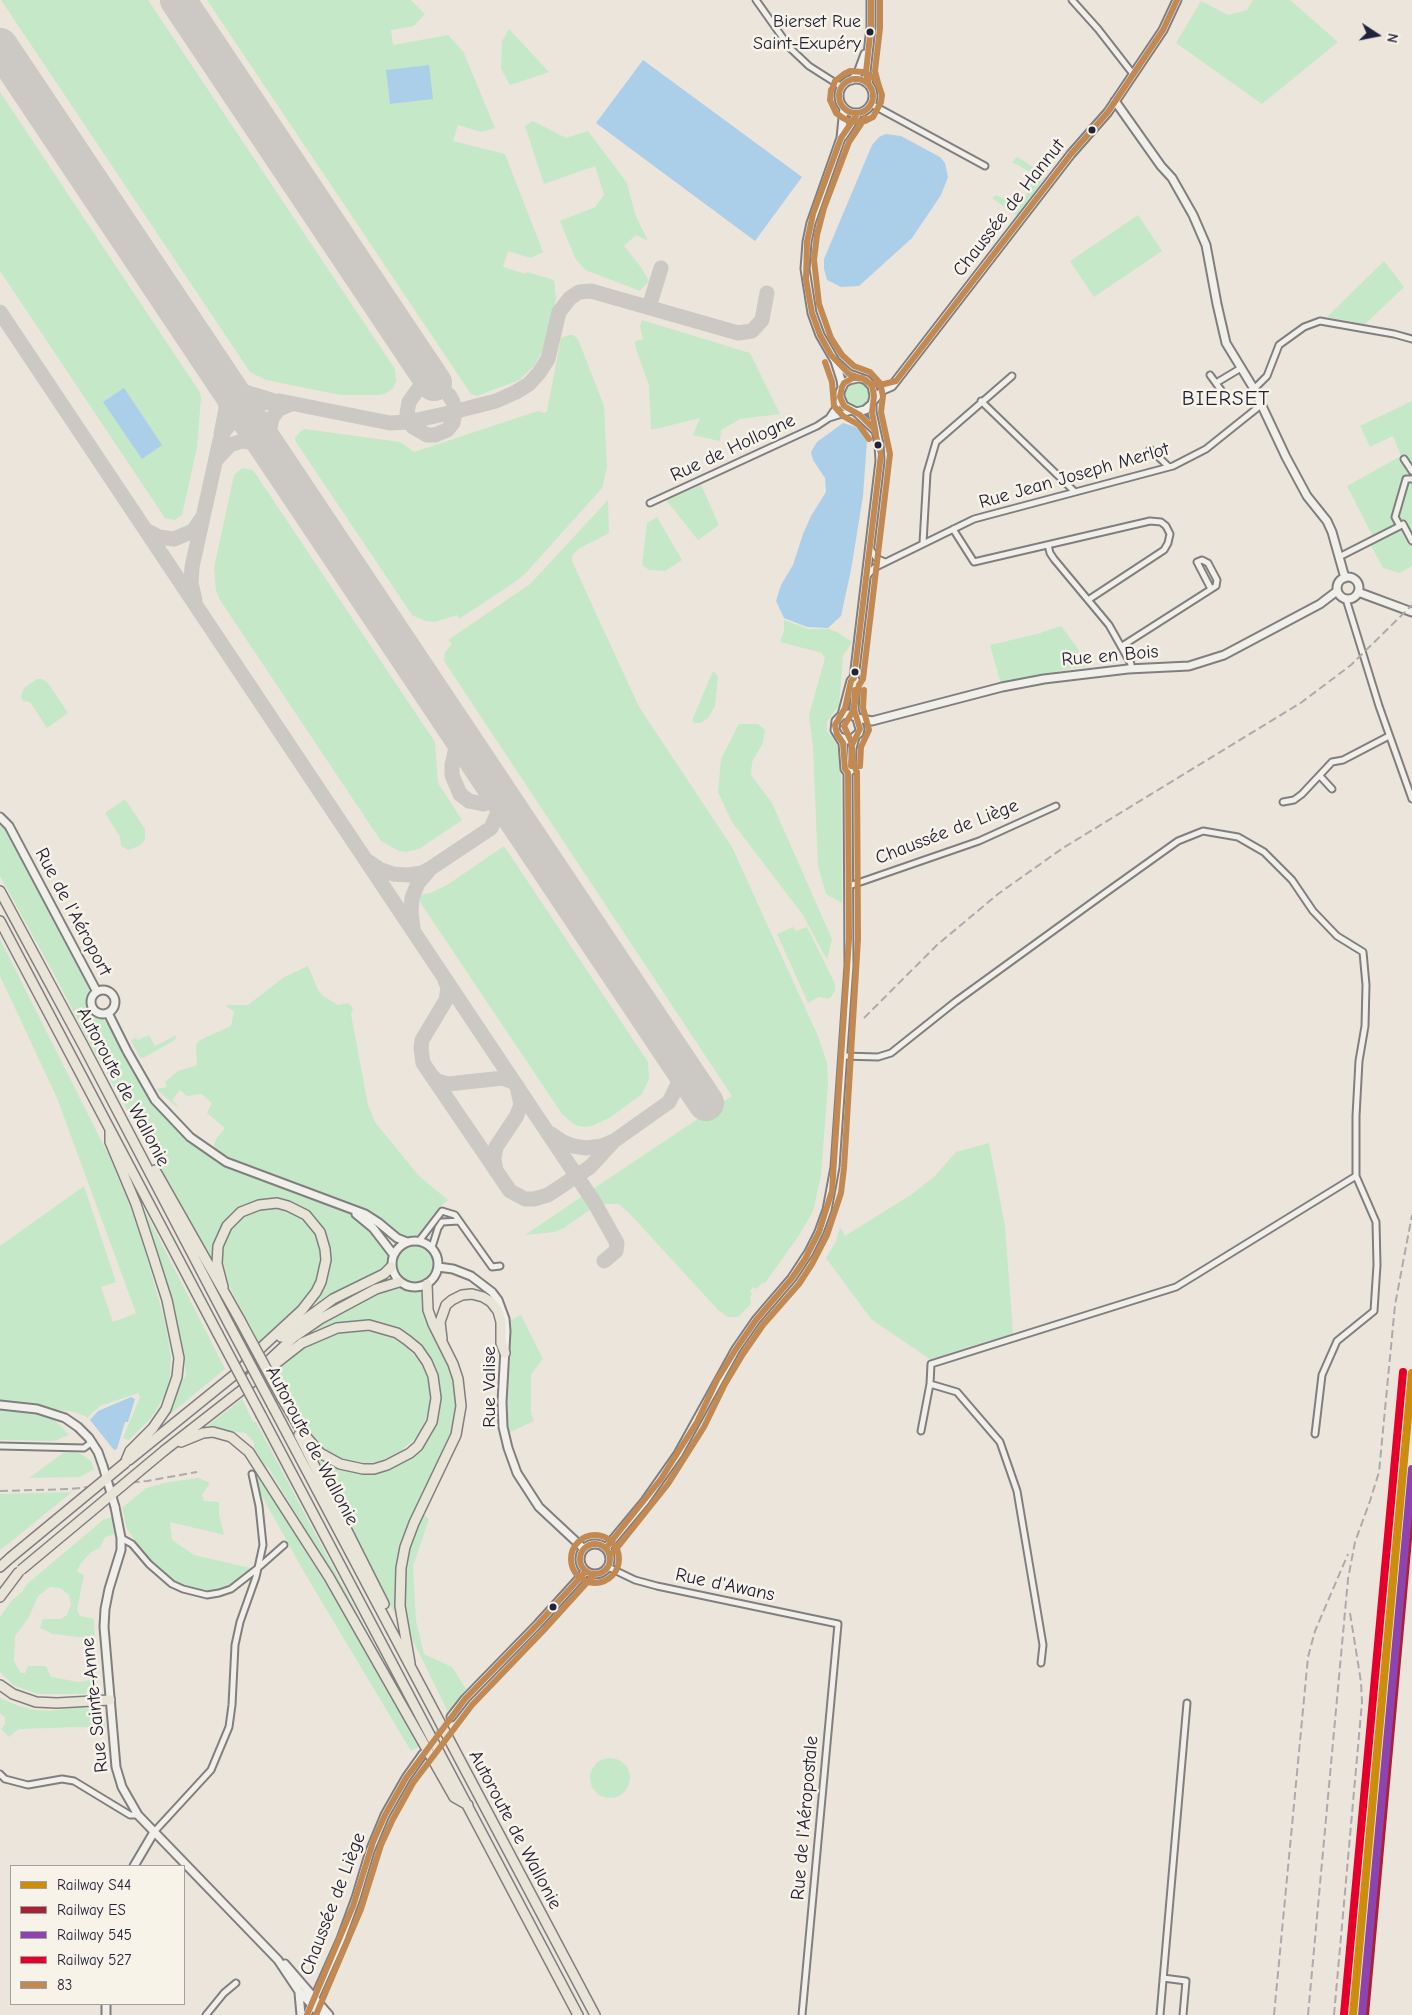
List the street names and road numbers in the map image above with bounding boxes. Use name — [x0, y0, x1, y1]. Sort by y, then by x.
street label: Chaussée de Hannut — [948, 135, 1070, 281]
street label: Rue de Hollogne — [667, 409, 799, 487]
street label: Rue Jean Joseph Merlot — [976, 438, 1172, 514]
street label: Rue en Bois — [1061, 640, 1159, 672]
street label: Chaussée de Liège — [872, 794, 1022, 870]
street label: Rue de l'Aéroport — [30, 844, 116, 980]
street label: Autoroute de Wallonie — [71, 1003, 175, 1171]
street label: Rue Valise — [479, 1346, 501, 1428]
street label: Autoroute de Wallonie — [260, 1362, 364, 1530]
street label: Rue d'Awans — [673, 1563, 777, 1607]
street label: Rue Sainte-Anne — [77, 1636, 113, 1774]
street label: Rue de l'Aéropostale — [786, 1735, 824, 1901]
street label: Autoroute de Wallonie — [463, 1746, 567, 1914]
street label: Chaussée de Liège — [295, 1829, 371, 1979]

